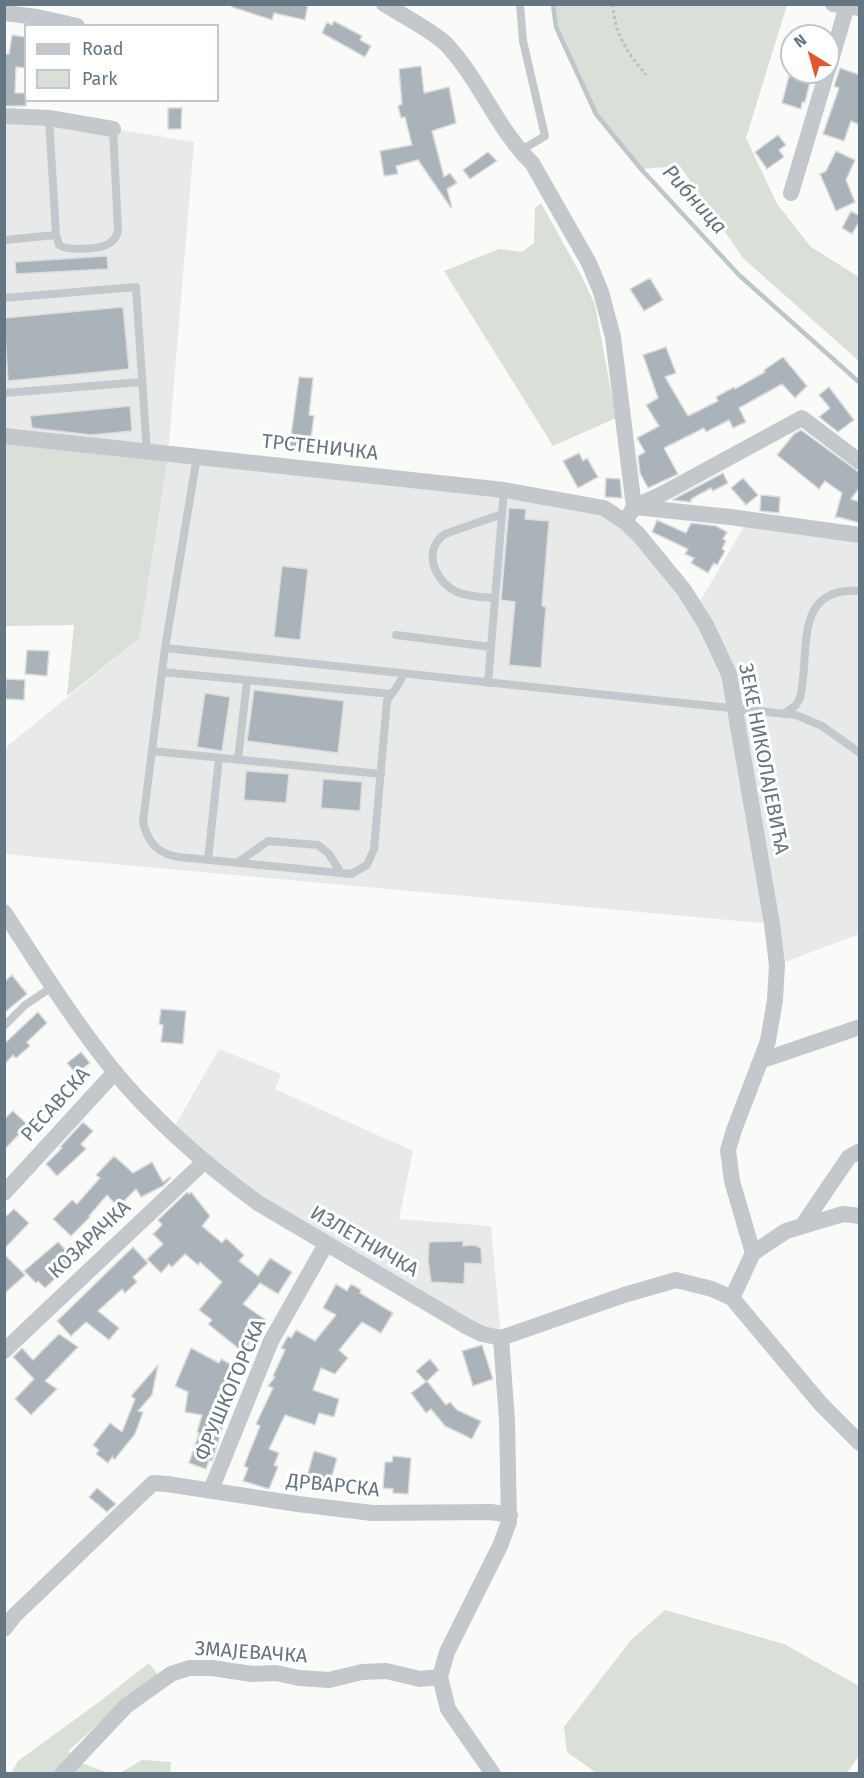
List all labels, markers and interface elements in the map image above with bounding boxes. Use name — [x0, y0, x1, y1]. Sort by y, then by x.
legend — [24, 24, 219, 102]
north arrow — [780, 24, 840, 84]
text: N — [790, 30, 810, 52]
text: Road — [82, 38, 124, 60]
text: Park — [82, 68, 117, 90]
water label: Рибница — [656, 160, 732, 240]
street label: ТРСТЕНИЧКА — [261, 430, 379, 466]
street label: ЗЕКЕ НИКОЛАЈЕВИЋА — [733, 661, 793, 857]
street label: РЕСАВСКА — [17, 1063, 95, 1147]
street label: КОЗАРАЧКА — [44, 1196, 136, 1284]
street label: ИЗЛЕТНИЧКА — [306, 1201, 422, 1283]
street label: ФРУШКОГОРСКА — [190, 1316, 272, 1464]
street label: ДРВАРСКА — [285, 1469, 381, 1503]
street label: ЗМАЈЕВАЧКА — [194, 1637, 308, 1669]

